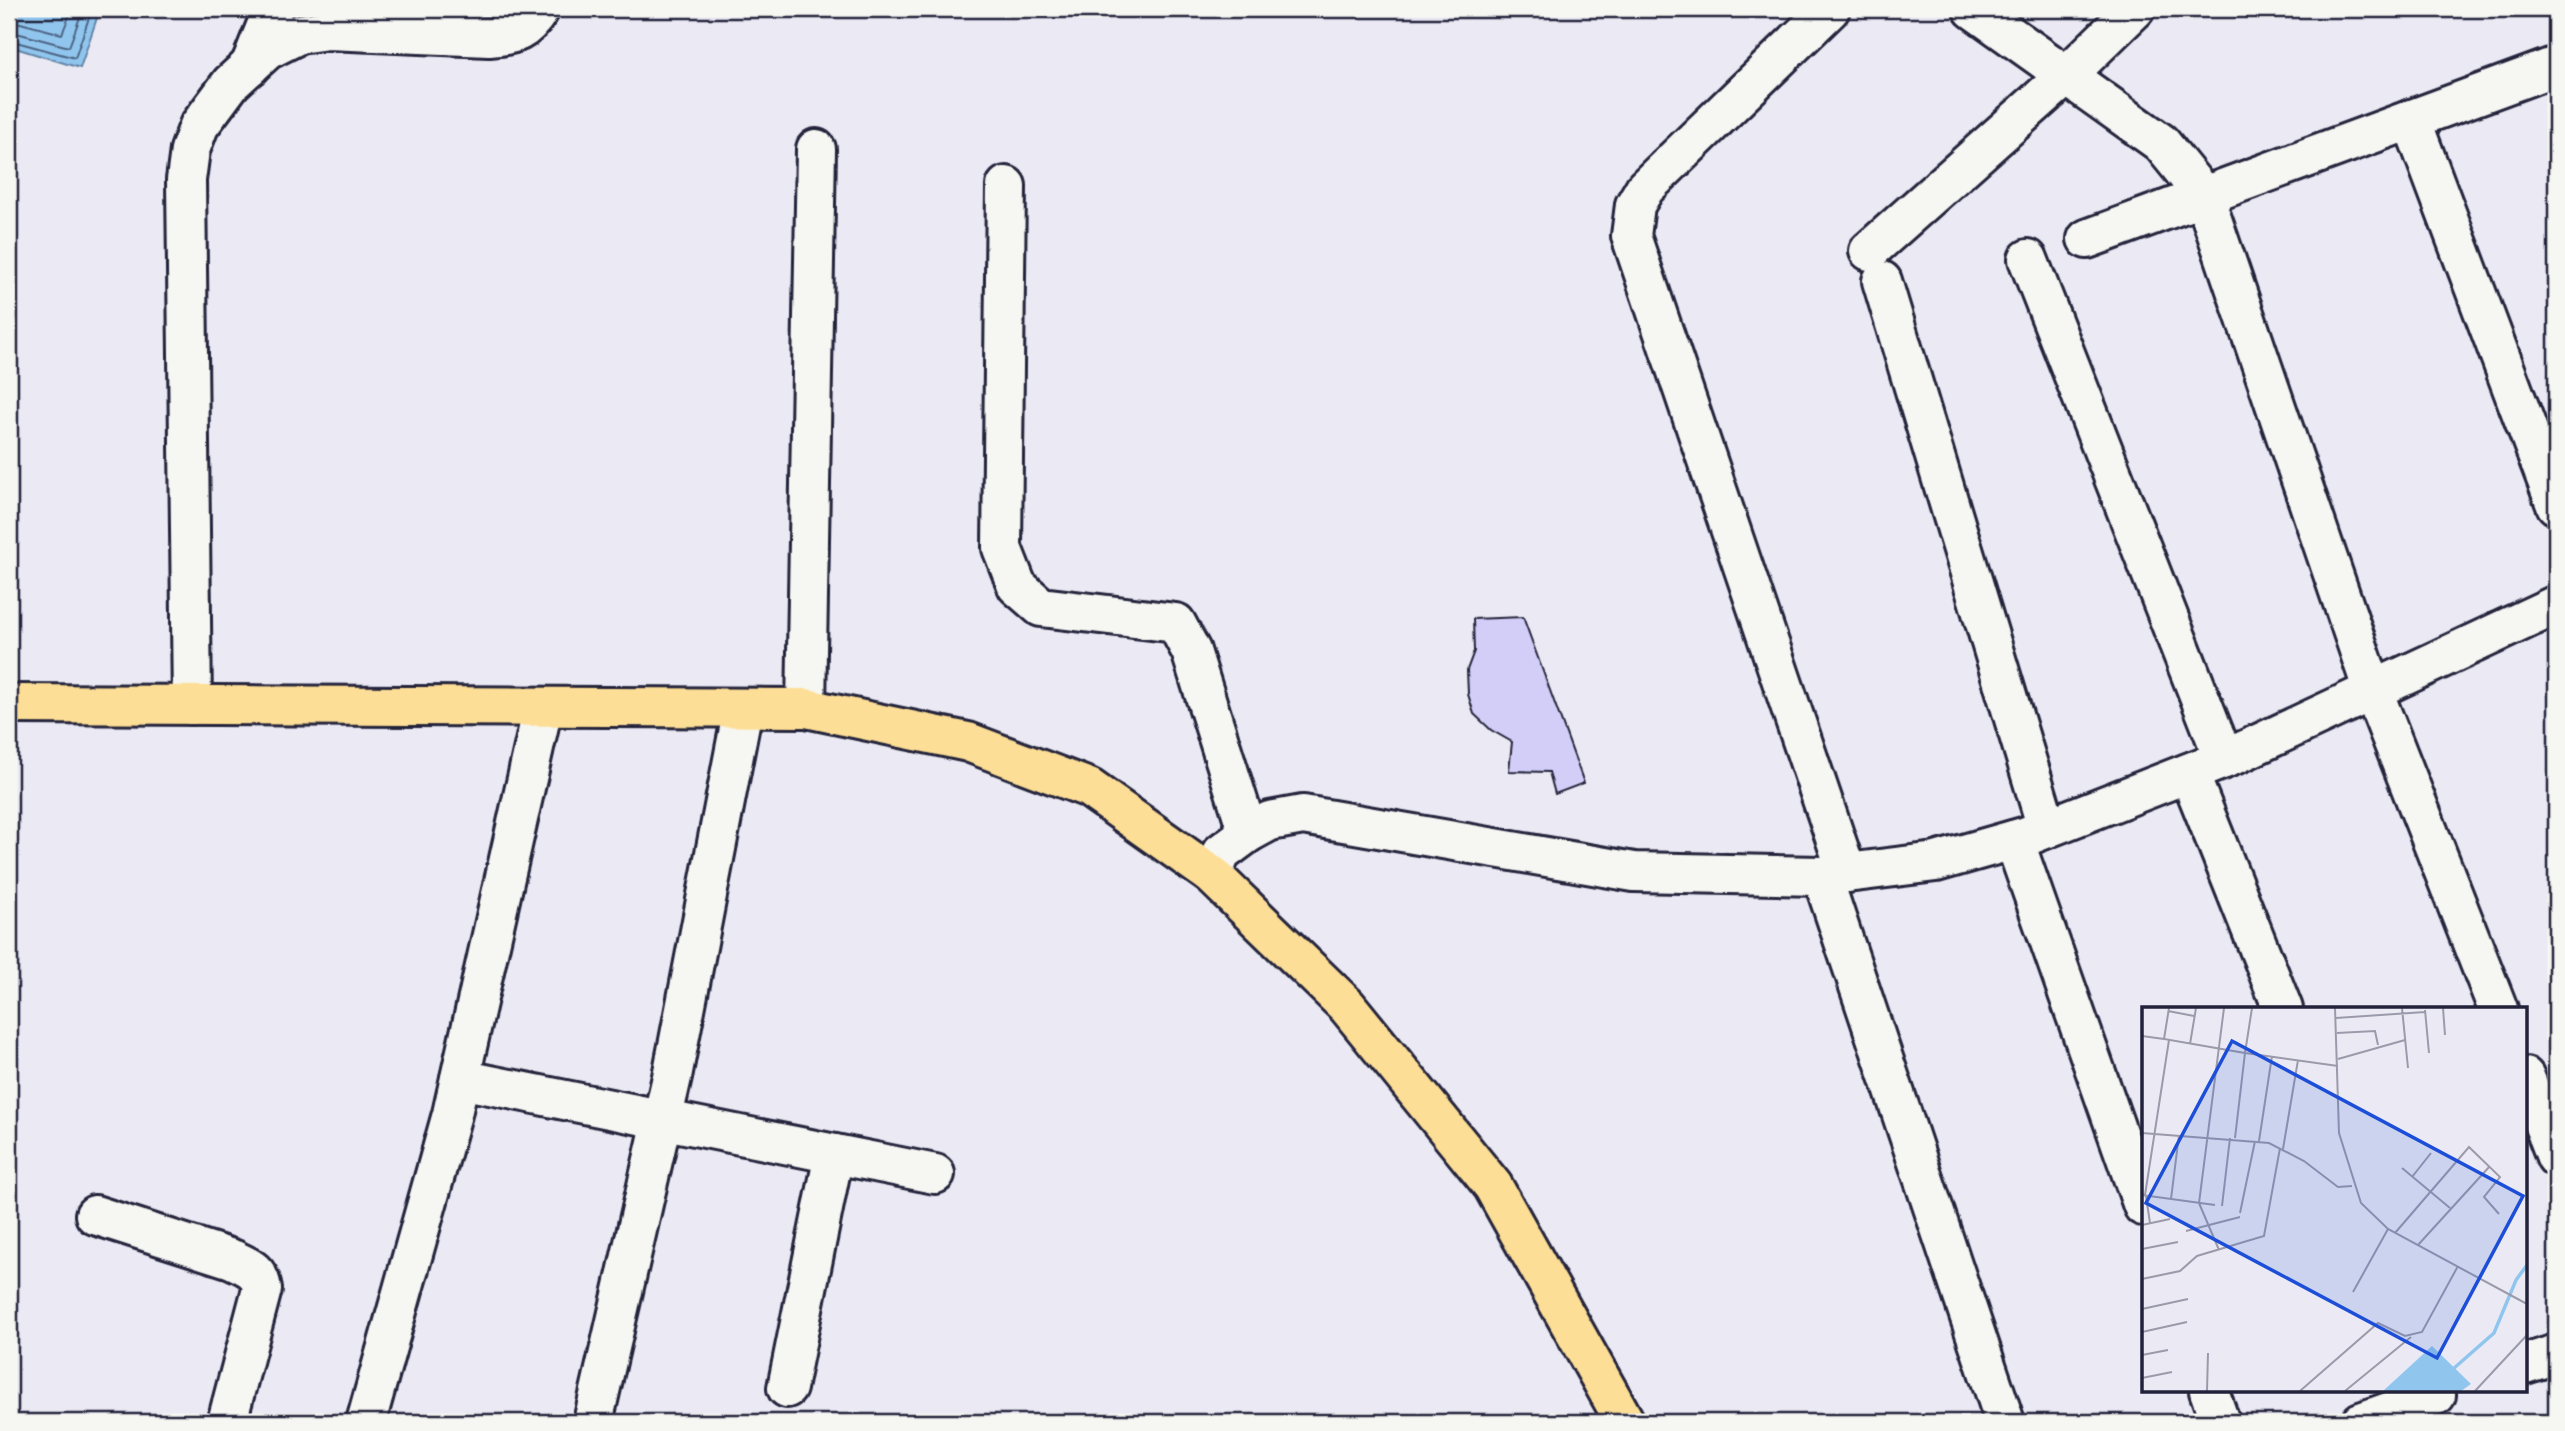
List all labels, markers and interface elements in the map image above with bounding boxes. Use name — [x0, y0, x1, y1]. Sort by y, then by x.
inset map — [2142, 1007, 2526, 1392]

